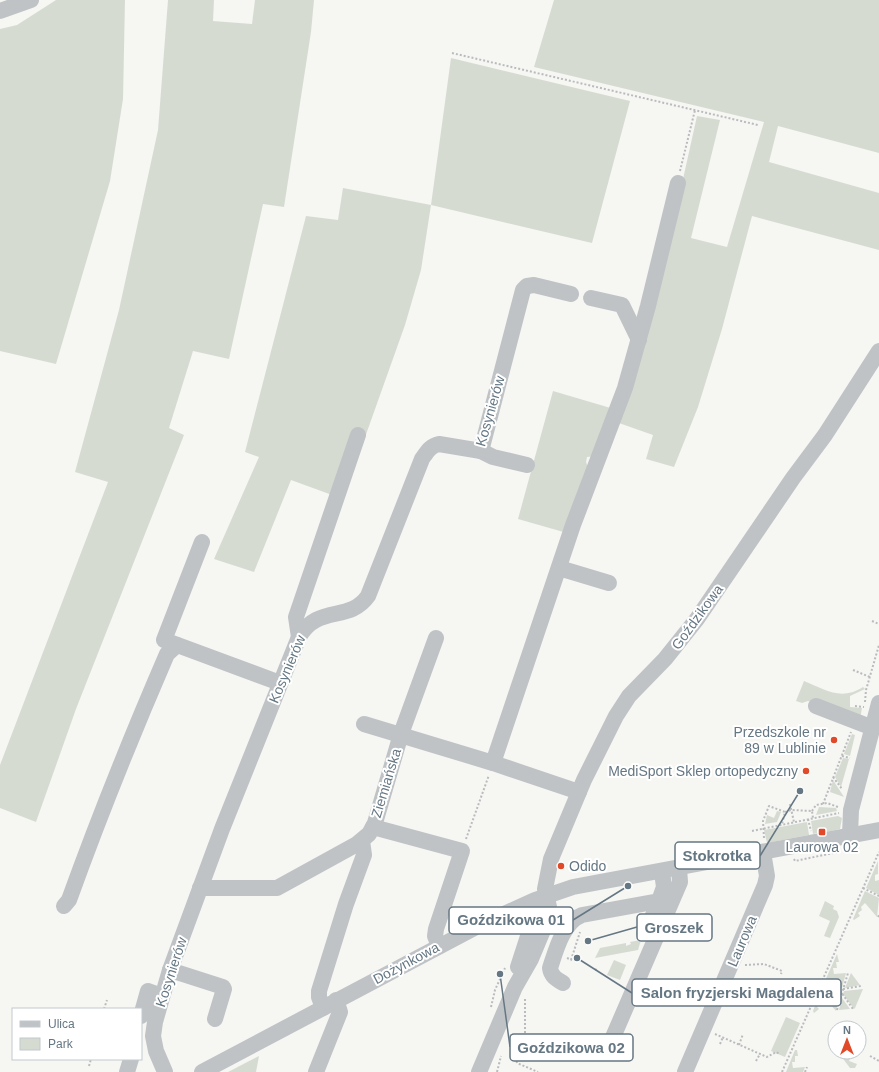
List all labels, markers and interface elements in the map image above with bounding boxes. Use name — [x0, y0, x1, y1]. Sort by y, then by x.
street label: Kosynierów — [472, 373, 508, 448]
street label: Goździkowa — [668, 581, 726, 653]
street label: Kosynierów — [265, 632, 309, 705]
place label: Przedszkole nr 89 w Lublinie — [733, 724, 826, 756]
marker: Przedszkole nr 89 w Lublinie — [829, 735, 839, 745]
street label: Ziemiańska — [368, 746, 404, 820]
place label: MediSport Sklep ortopedyczny — [608, 763, 798, 779]
marker: MediSport Sklep ortopedyczny — [801, 766, 811, 776]
marker: Laurowa 02 — [817, 827, 827, 837]
place label: Laurowa 02 — [785, 839, 859, 855]
callout: Stokrotka — [675, 842, 760, 869]
text: Stokrotka — [682, 847, 752, 864]
place label: Odido — [569, 858, 607, 874]
marker: Odido — [556, 861, 566, 871]
callout: Goździkowa 01 — [449, 907, 573, 934]
text: Goździkowa 01 — [457, 911, 565, 928]
street label: Laurowa — [724, 913, 760, 969]
callout: Groszek — [637, 914, 712, 941]
text: Groszek — [644, 919, 704, 936]
street label: Kosynierów — [152, 934, 190, 1009]
street label: Dożynkowa — [370, 939, 442, 987]
callout: Salon fryzjerski Magdalena — [632, 979, 841, 1006]
text: Salon fryzjerski Magdalena — [641, 984, 834, 1001]
legend — [12, 1008, 142, 1060]
text: Ulica — [48, 1017, 75, 1031]
north arrow — [827, 1020, 867, 1060]
text: N — [843, 1024, 851, 1036]
callout: Goździkowa 02 — [510, 1034, 633, 1061]
text: Park — [48, 1037, 74, 1051]
text: Goździkowa 02 — [517, 1039, 625, 1056]

